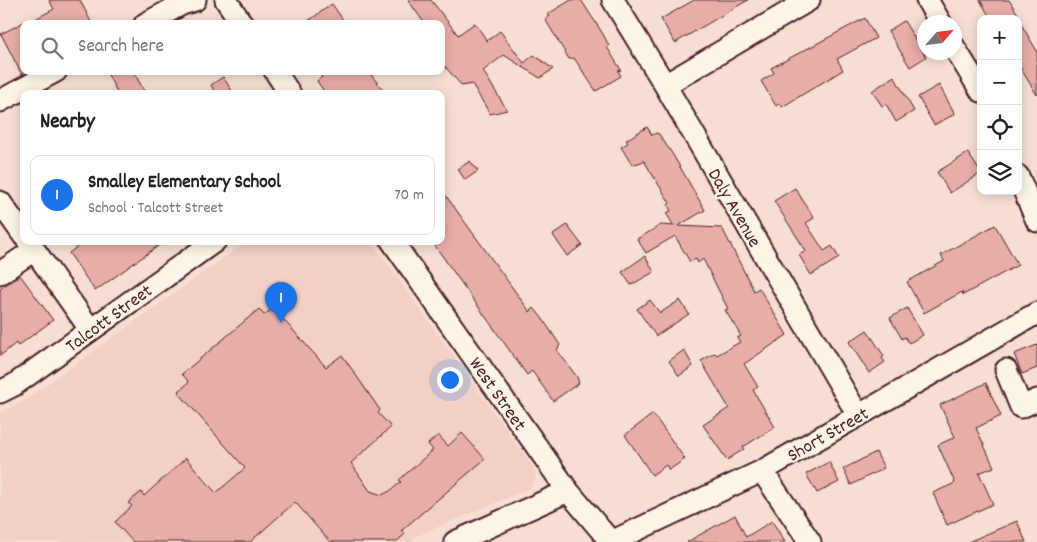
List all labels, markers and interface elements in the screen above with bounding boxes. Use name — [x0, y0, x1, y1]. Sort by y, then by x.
north arrow — [917, 15, 962, 60]
map controls — [977, 15, 1022, 195]
button: + — [977, 15, 1022, 60]
search box — [20, 20, 445, 75]
icon: search — [38, 34, 66, 62]
text: Search here — [78, 34, 164, 61]
button: − — [977, 60, 1022, 105]
button: locate — [977, 105, 1022, 150]
text: Nearby — [40, 108, 95, 138]
button: layers — [977, 150, 1022, 195]
street label: Daly Avenue — [699, 164, 766, 253]
text: Smalley Elementary School — [88, 170, 281, 197]
text: 1 — [55, 184, 59, 207]
text: 70 m — [394, 184, 424, 207]
text: School · Talcott Street — [88, 197, 223, 220]
street label: Talcott Street — [61, 279, 159, 361]
pin: 1 — [265, 282, 297, 323]
street label: West Street — [461, 353, 532, 437]
your location — [437, 367, 463, 393]
street label: Short Street — [783, 402, 875, 470]

